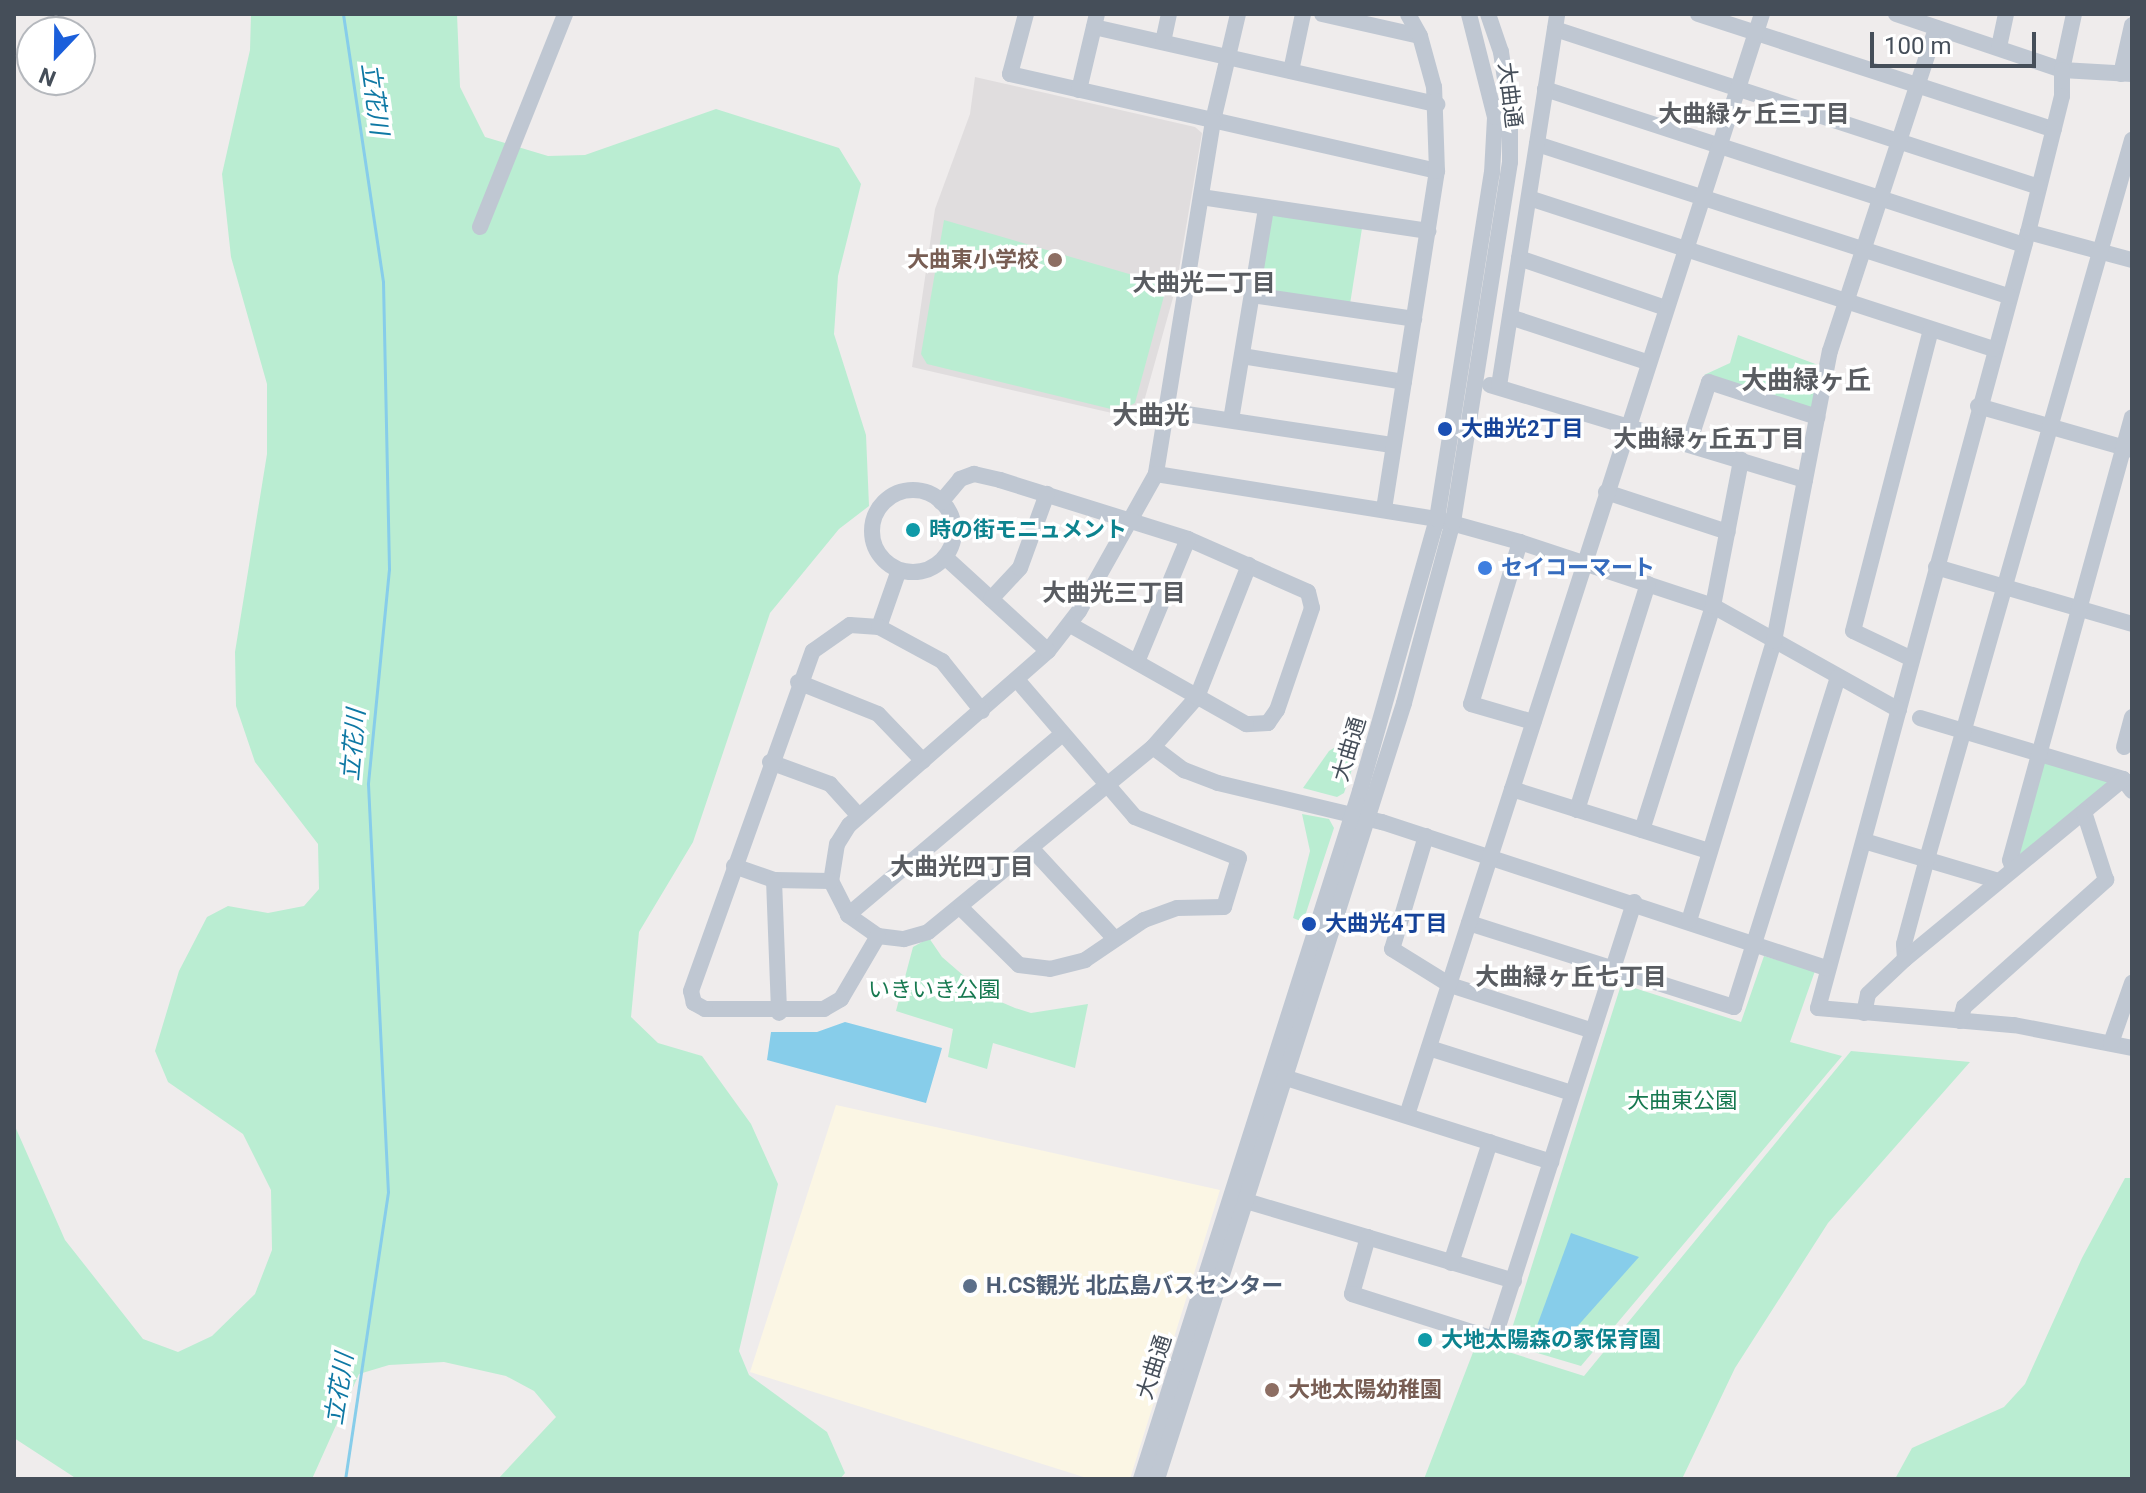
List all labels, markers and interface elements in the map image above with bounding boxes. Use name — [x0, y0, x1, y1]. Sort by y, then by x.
north arrow — [16, 16, 96, 96]
scale bar — [1874, 16, 2040, 66]
text: 100 m — [1884, 32, 1951, 60]
water label: 立花川 — [355, 61, 393, 137]
street label: 大曲通 — [1493, 61, 1527, 129]
text: N — [36, 62, 59, 91]
district label: 大曲緑ヶ丘三丁目 — [1658, 101, 1850, 129]
place label: 大曲東小学校 — [907, 247, 1039, 273]
marker: 大曲東小学校 — [1046, 251, 1064, 269]
district label: 大曲光二丁目 — [1132, 270, 1276, 298]
district label: 大曲緑ヶ丘 — [1741, 365, 1871, 397]
district label: 大曲光 — [1112, 400, 1190, 432]
place label: 大曲光2丁目 — [1461, 416, 1584, 442]
marker: 大曲光2丁目 — [1436, 420, 1454, 438]
district label: 大曲緑ヶ丘五丁目 — [1613, 426, 1805, 454]
place label: 時の街モニュメント — [929, 517, 1127, 543]
marker: 時の街モニュメント — [904, 521, 922, 539]
place label: セイコーマート — [1501, 555, 1655, 581]
marker: セイコーマート — [1476, 559, 1494, 577]
district label: 大曲光三丁目 — [1042, 580, 1186, 608]
water label: 立花川 — [337, 708, 371, 782]
street label: 大曲通 — [1327, 714, 1371, 784]
district label: 大曲光四丁目 — [890, 854, 1034, 882]
place label: 大曲光4丁目 — [1325, 911, 1448, 937]
marker: 大曲光4丁目 — [1300, 915, 1318, 933]
district label: 大曲緑ヶ丘七丁目 — [1475, 964, 1667, 992]
park label: いきいき公園 — [868, 977, 1000, 1003]
park label: 大曲東公園 — [1627, 1088, 1737, 1114]
place label: H.CS観光 北広島バスセンター — [986, 1273, 1283, 1299]
marker: H.CS観光 北広島バスセンター — [961, 1277, 979, 1295]
place label: 大地太陽森の家保育園 — [1441, 1327, 1661, 1353]
marker: 大地太陽森の家保育園 — [1416, 1331, 1434, 1349]
street label: 大曲通 — [1131, 1332, 1177, 1402]
water label: 立花川 — [320, 1351, 360, 1427]
place label: 大地太陽幼稚園 — [1288, 1377, 1442, 1403]
marker: 大地太陽幼稚園 — [1263, 1381, 1281, 1399]

